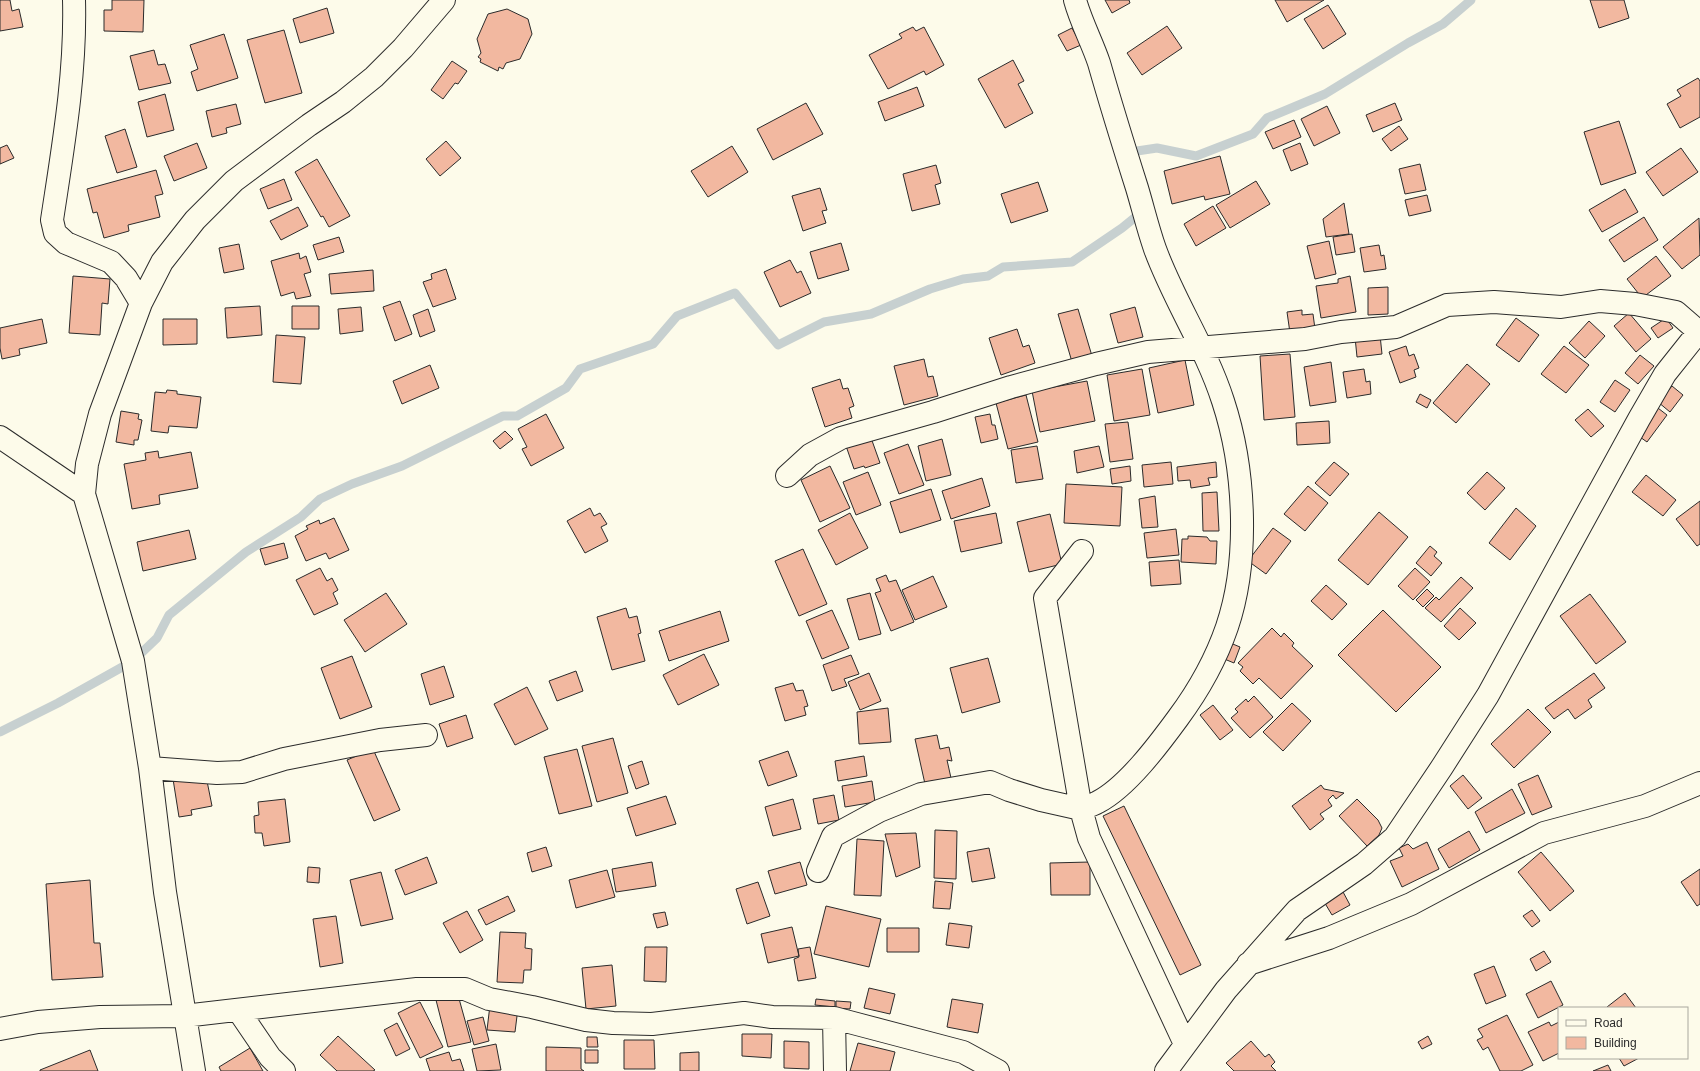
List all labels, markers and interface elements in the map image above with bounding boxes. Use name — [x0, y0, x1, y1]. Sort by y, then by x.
legend — [1558, 1007, 1688, 1059]
text: Road — [1594, 1016, 1623, 1030]
text: Building — [1594, 1036, 1637, 1050]

